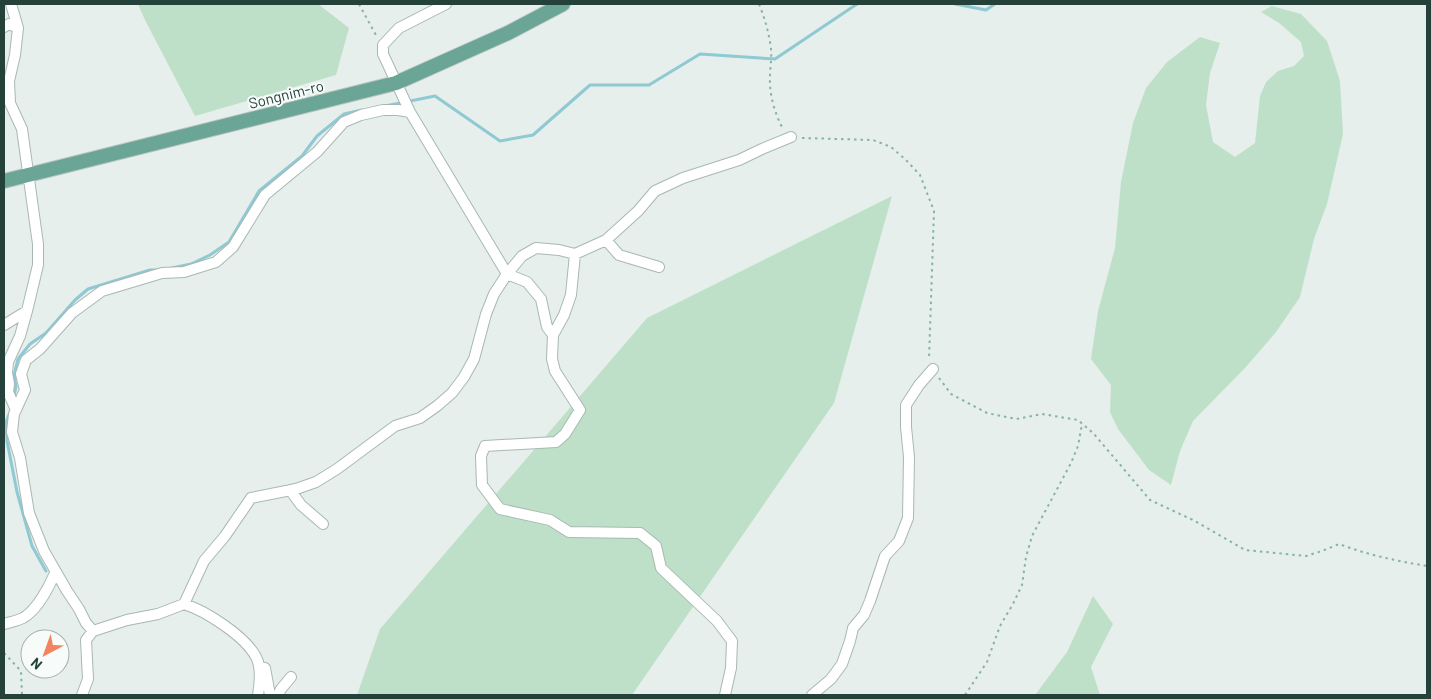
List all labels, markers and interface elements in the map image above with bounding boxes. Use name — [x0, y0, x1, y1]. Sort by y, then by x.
street label: Songnim-ro — [247, 76, 325, 112]
north arrow — [20, 629, 70, 679]
text: N — [27, 655, 45, 674]

